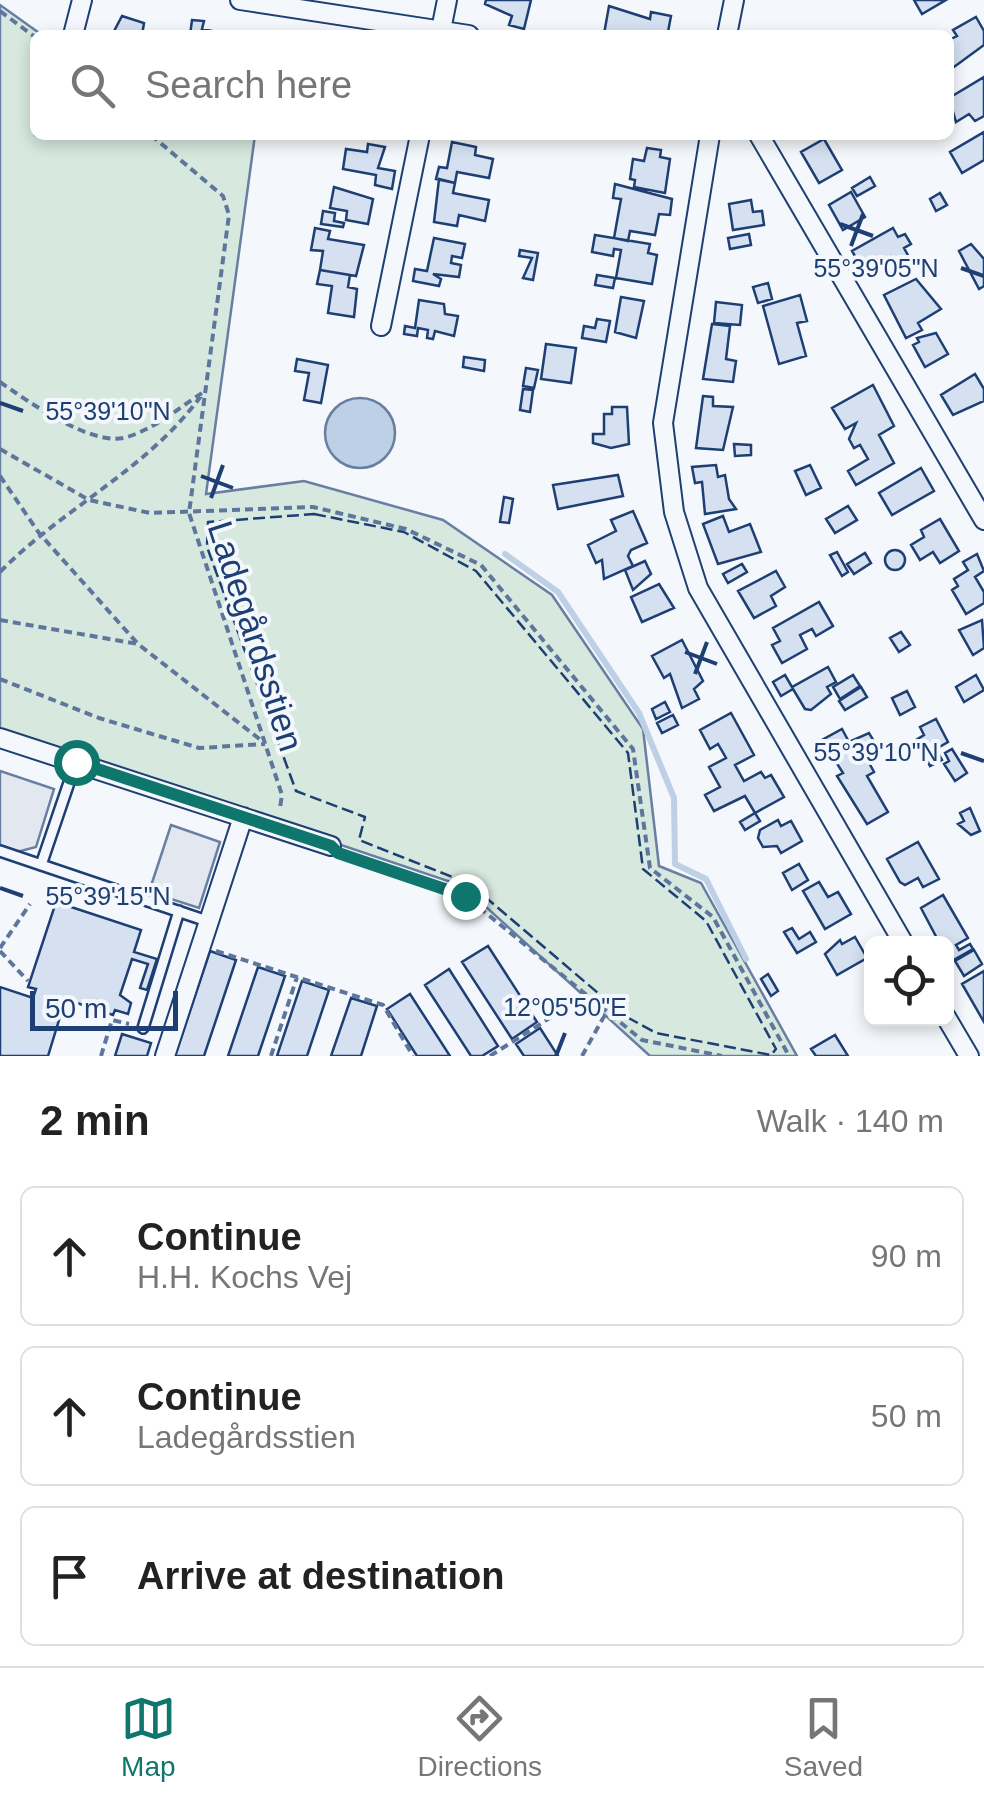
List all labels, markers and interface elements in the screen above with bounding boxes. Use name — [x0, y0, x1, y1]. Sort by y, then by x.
search box — [30, 30, 954, 140]
icon: search — [65, 58, 120, 113]
text: Search here — [145, 64, 352, 106]
text: 55°39'05"N — [813, 254, 939, 282]
text: 55°39'10"N — [45, 397, 171, 425]
street label: Ladegårdsstien — [200, 516, 312, 756]
text: 55°39'10"N — [813, 738, 939, 766]
route start — [54, 740, 100, 786]
route end — [443, 874, 489, 920]
text: 55°39'15"N — [45, 882, 171, 910]
map controls — [864, 936, 954, 1026]
button: locate — [864, 936, 954, 1026]
scale bar — [30, 986, 178, 1030]
text: 50 m — [45, 993, 107, 1024]
text: 12°05'50"E — [503, 993, 627, 1021]
text: 2 min — [40, 1097, 150, 1144]
text: Walk · 140 m — [757, 1103, 944, 1139]
text: Continue — [137, 1216, 302, 1258]
icon: ahead — [42, 1229, 97, 1284]
text: 90 m — [871, 1238, 942, 1274]
text: H.H. Kochs Vej — [137, 1259, 352, 1295]
text: Continue — [137, 1376, 302, 1418]
icon: ahead — [42, 1389, 97, 1444]
text: 50 m — [871, 1398, 942, 1434]
text: Ladegårdsstien — [137, 1419, 356, 1455]
icon: arrive — [42, 1549, 97, 1604]
text: Arrive at destination — [137, 1555, 504, 1597]
tab: Map — [121, 1691, 176, 1783]
tab: Directions — [418, 1691, 542, 1783]
tab: Saved — [784, 1691, 863, 1783]

